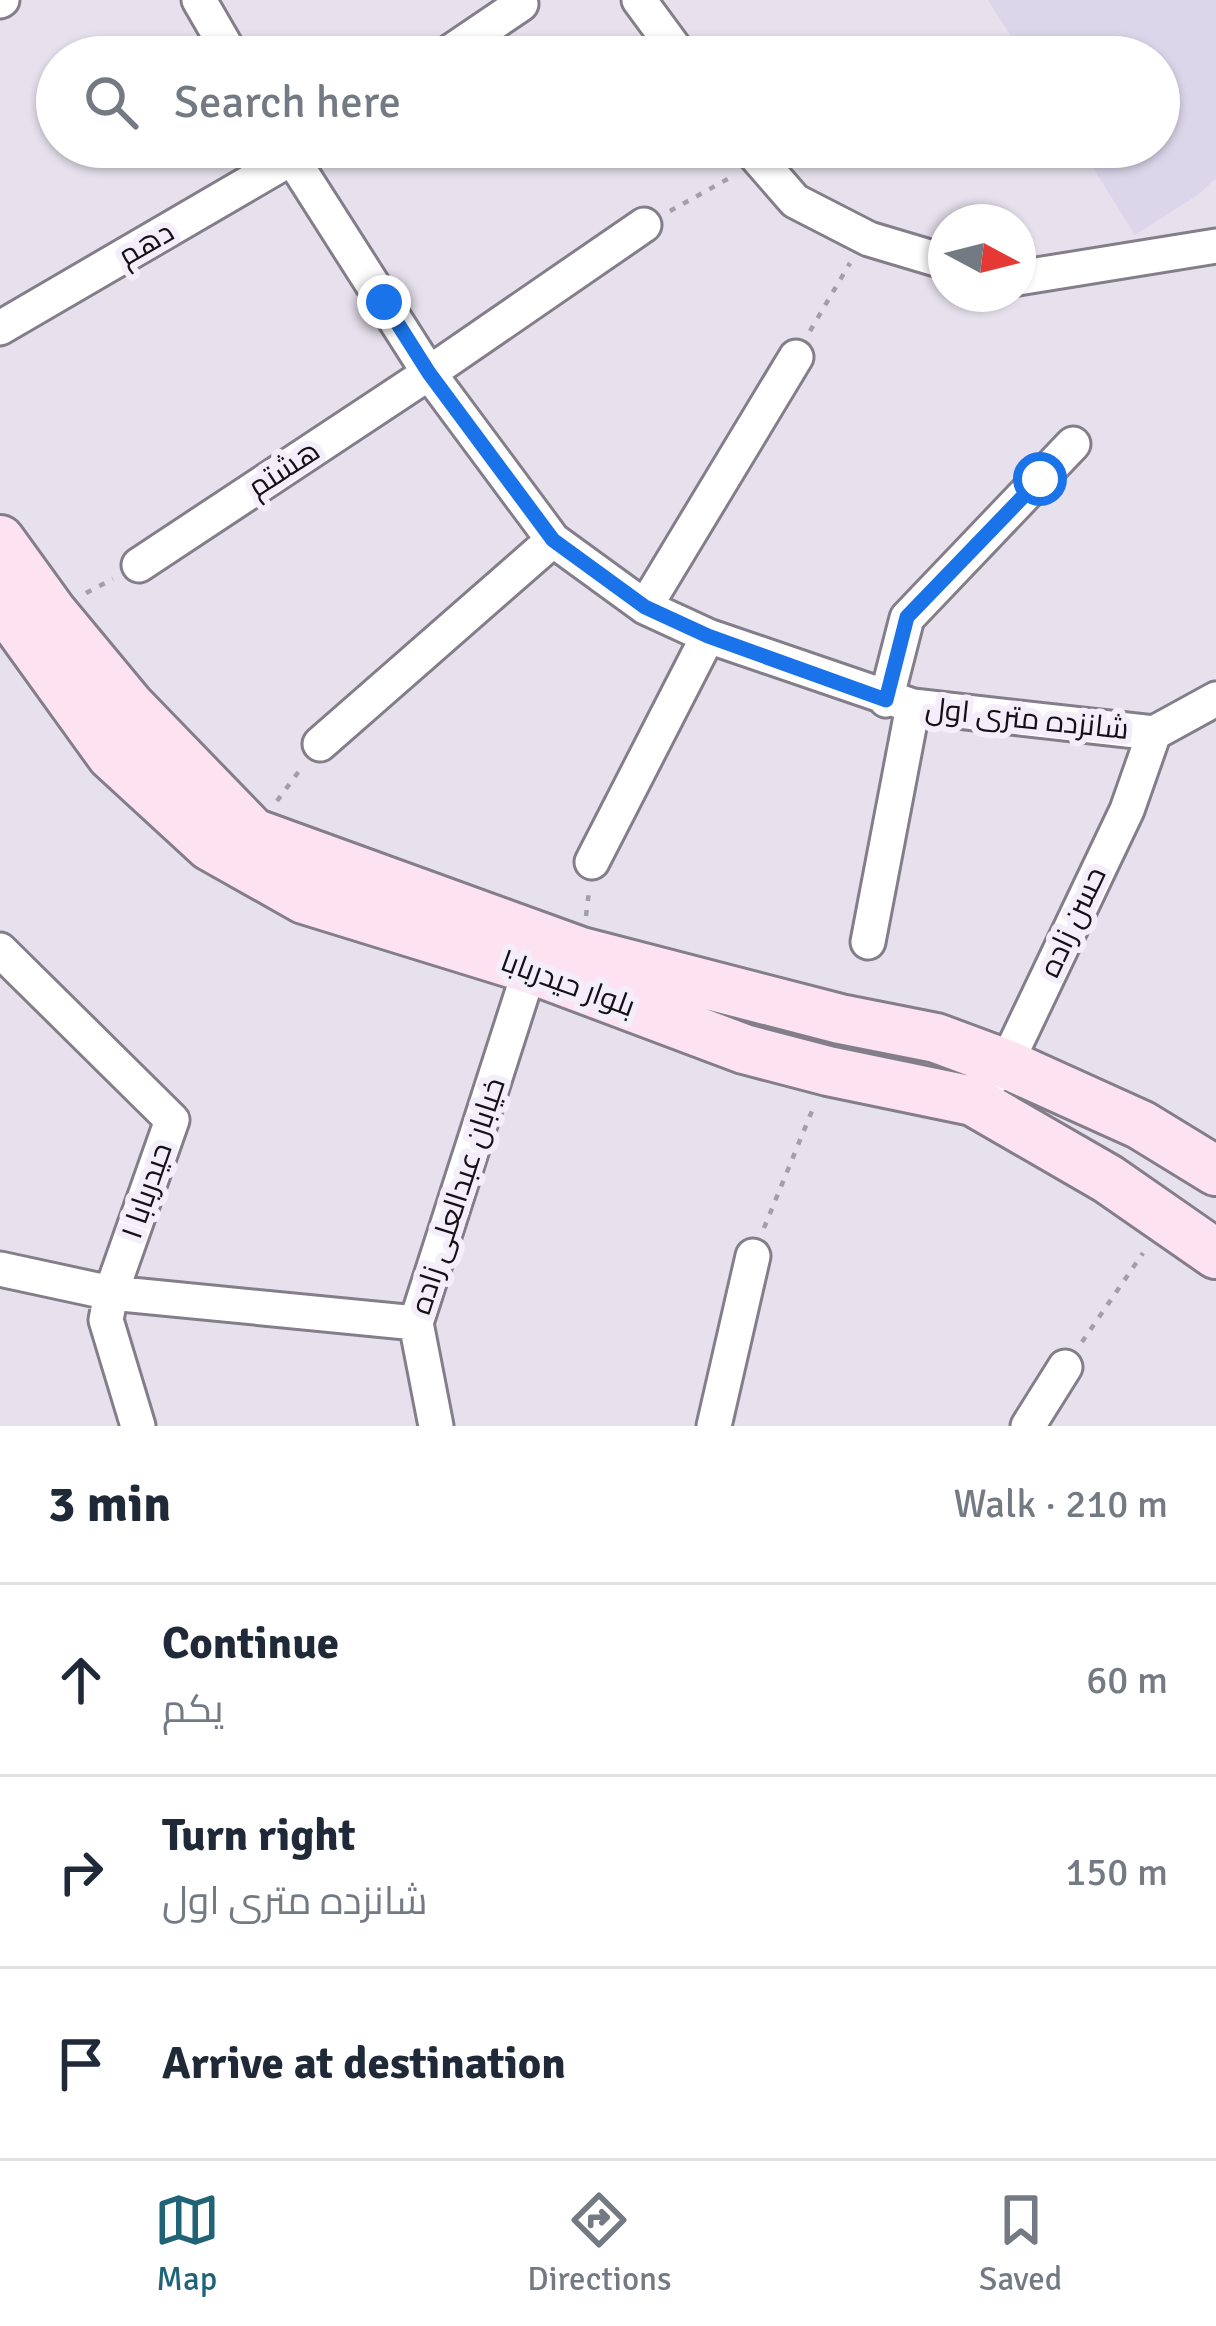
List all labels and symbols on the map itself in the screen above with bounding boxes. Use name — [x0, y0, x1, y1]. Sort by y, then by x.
north arrow — [928, 204, 1036, 312]
street label: دهم — [112, 213, 181, 275]
route end — [357, 275, 411, 329]
street label: هشتم — [241, 432, 327, 507]
route start — [1013, 452, 1067, 506]
street label: شانزده متری اول — [924, 690, 1130, 748]
street label: حسن زاده — [1031, 861, 1115, 983]
street label: بلوار حیدربابا — [496, 943, 640, 1025]
street label: خیابان عبدالعلی زاده — [402, 1073, 514, 1319]
street label: حیدربابا ۱ — [113, 1138, 181, 1244]

